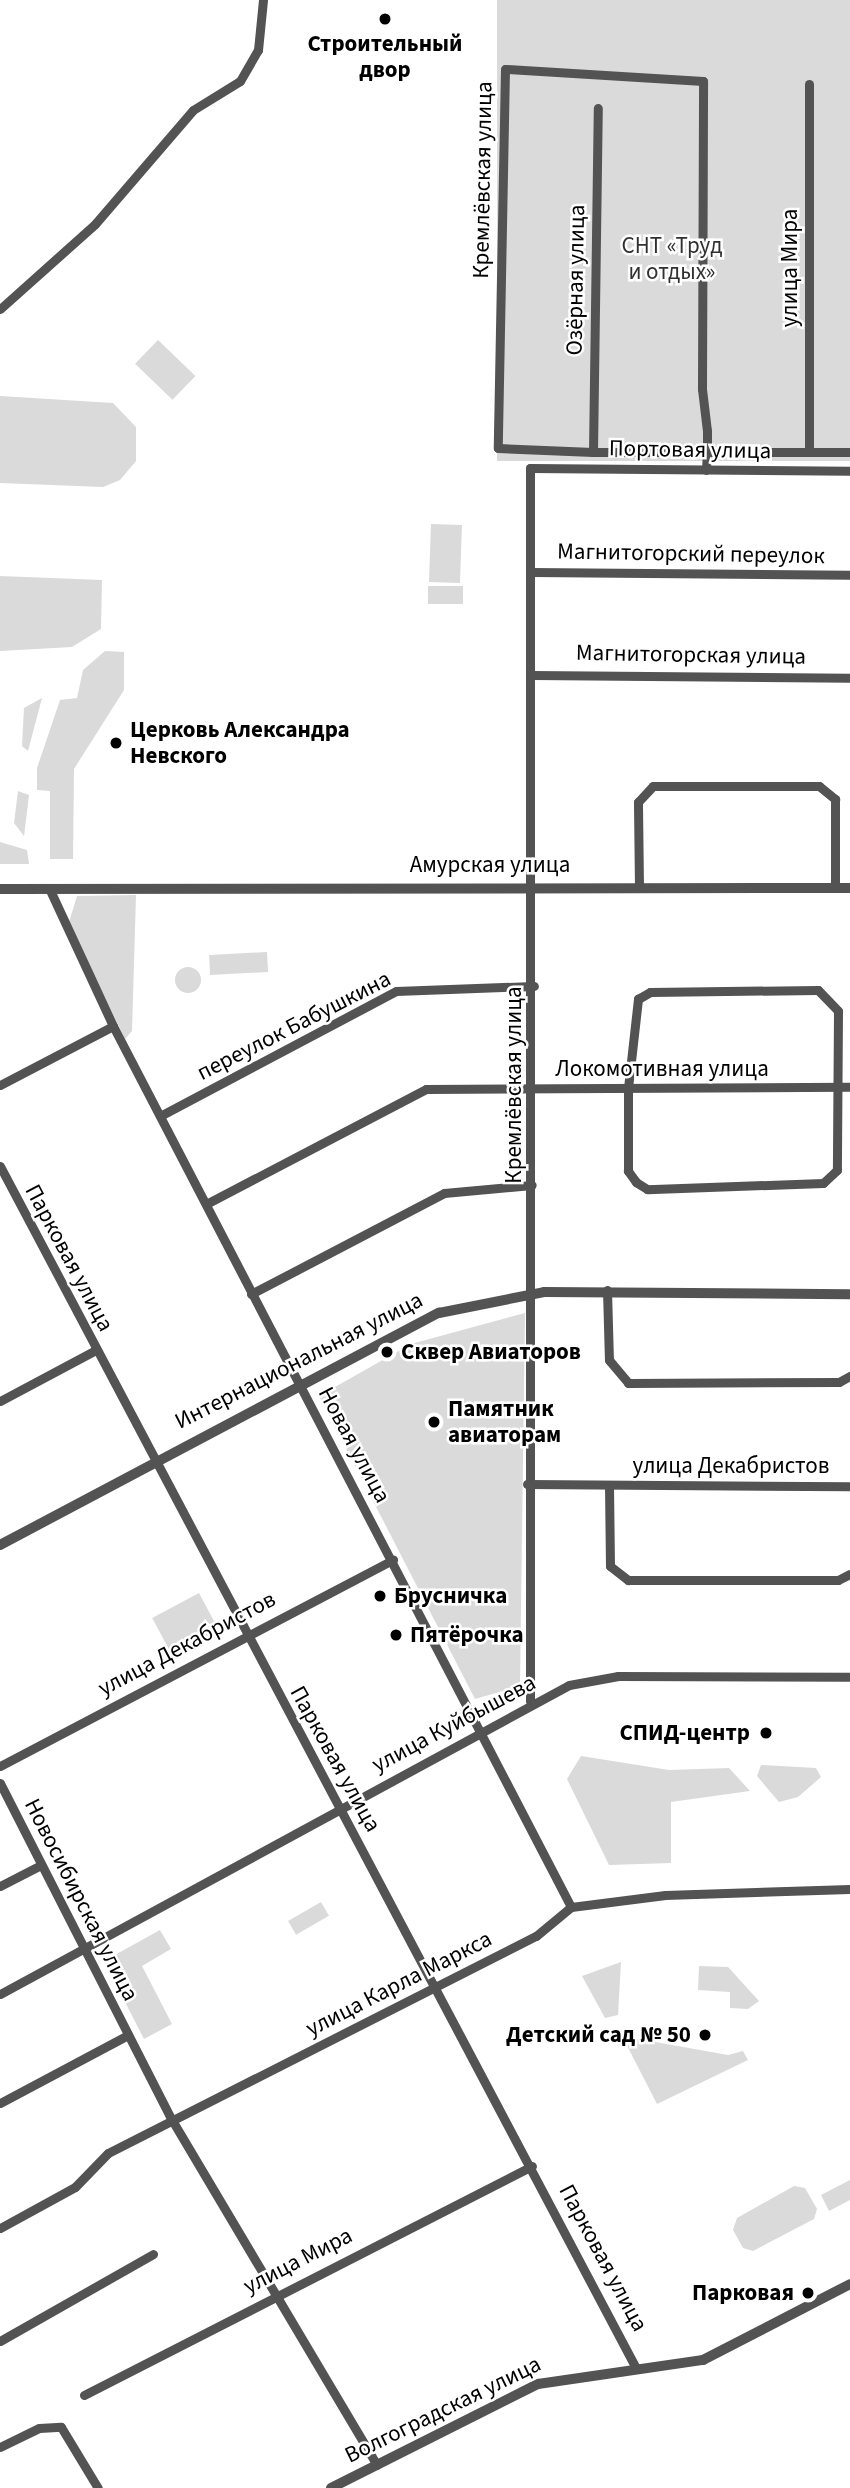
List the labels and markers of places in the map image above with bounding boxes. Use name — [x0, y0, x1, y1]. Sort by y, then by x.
marker: Строительный двор — [377, 11, 393, 27]
place label: Строительный двор — [308, 30, 462, 84]
place label: Церковь Александра Невского — [130, 716, 350, 770]
marker: Церковь Александра Невского — [108, 735, 124, 751]
place label: Сквер Авиаторов — [401, 1338, 581, 1366]
marker: Сквер Авиаторов — [379, 1344, 395, 1360]
place label: Памятник авиаторам — [448, 1395, 561, 1449]
marker: Памятник авиаторам — [426, 1414, 442, 1430]
place label: Брусничка — [394, 1582, 507, 1610]
marker: Брусничка — [372, 1588, 388, 1604]
place label: Пятёрочка — [410, 1621, 524, 1649]
marker: Пятёрочка — [388, 1627, 404, 1643]
place label: СПИД-центр — [619, 1719, 750, 1747]
marker: СПИД-центр — [756, 1723, 776, 1743]
place label: Детский сад № 50 — [506, 2021, 691, 2049]
marker: Детский сад № 50 — [697, 2027, 713, 2043]
place label: Парковая — [692, 2279, 794, 2307]
marker: Парковая — [800, 2285, 816, 2301]

